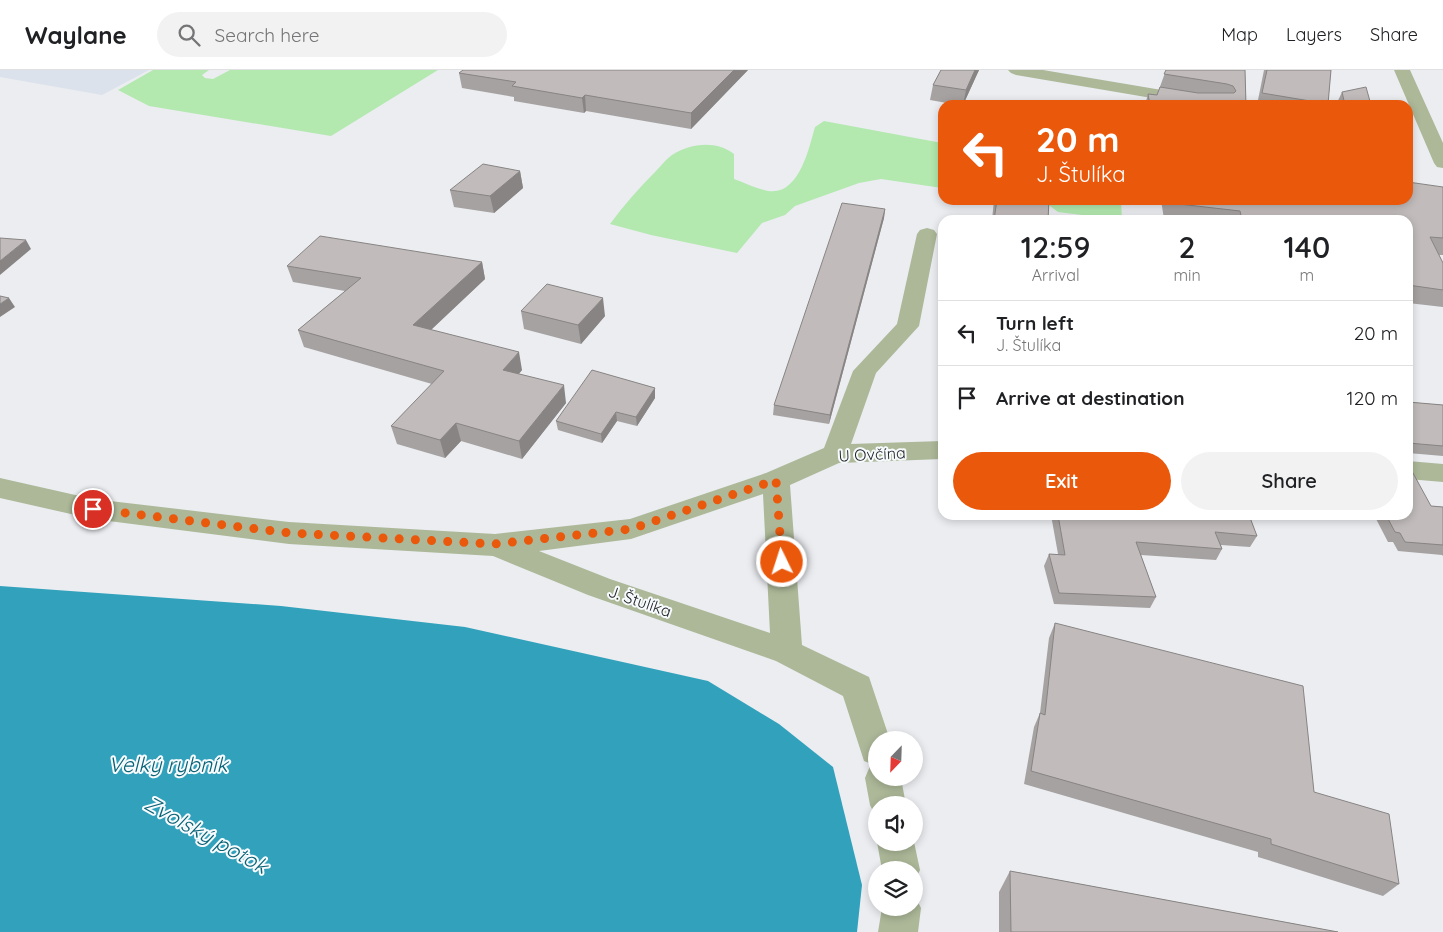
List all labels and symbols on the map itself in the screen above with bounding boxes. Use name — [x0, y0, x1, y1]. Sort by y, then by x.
street label: U Ovčína — [838, 442, 906, 466]
pin — [72, 488, 114, 530]
position arrow — [755, 535, 807, 587]
street label: J. Štulíka — [606, 581, 674, 621]
north arrow — [868, 731, 922, 786]
water label: Velký rybník — [108, 751, 230, 777]
water label: Zvolský potok — [140, 790, 274, 880]

